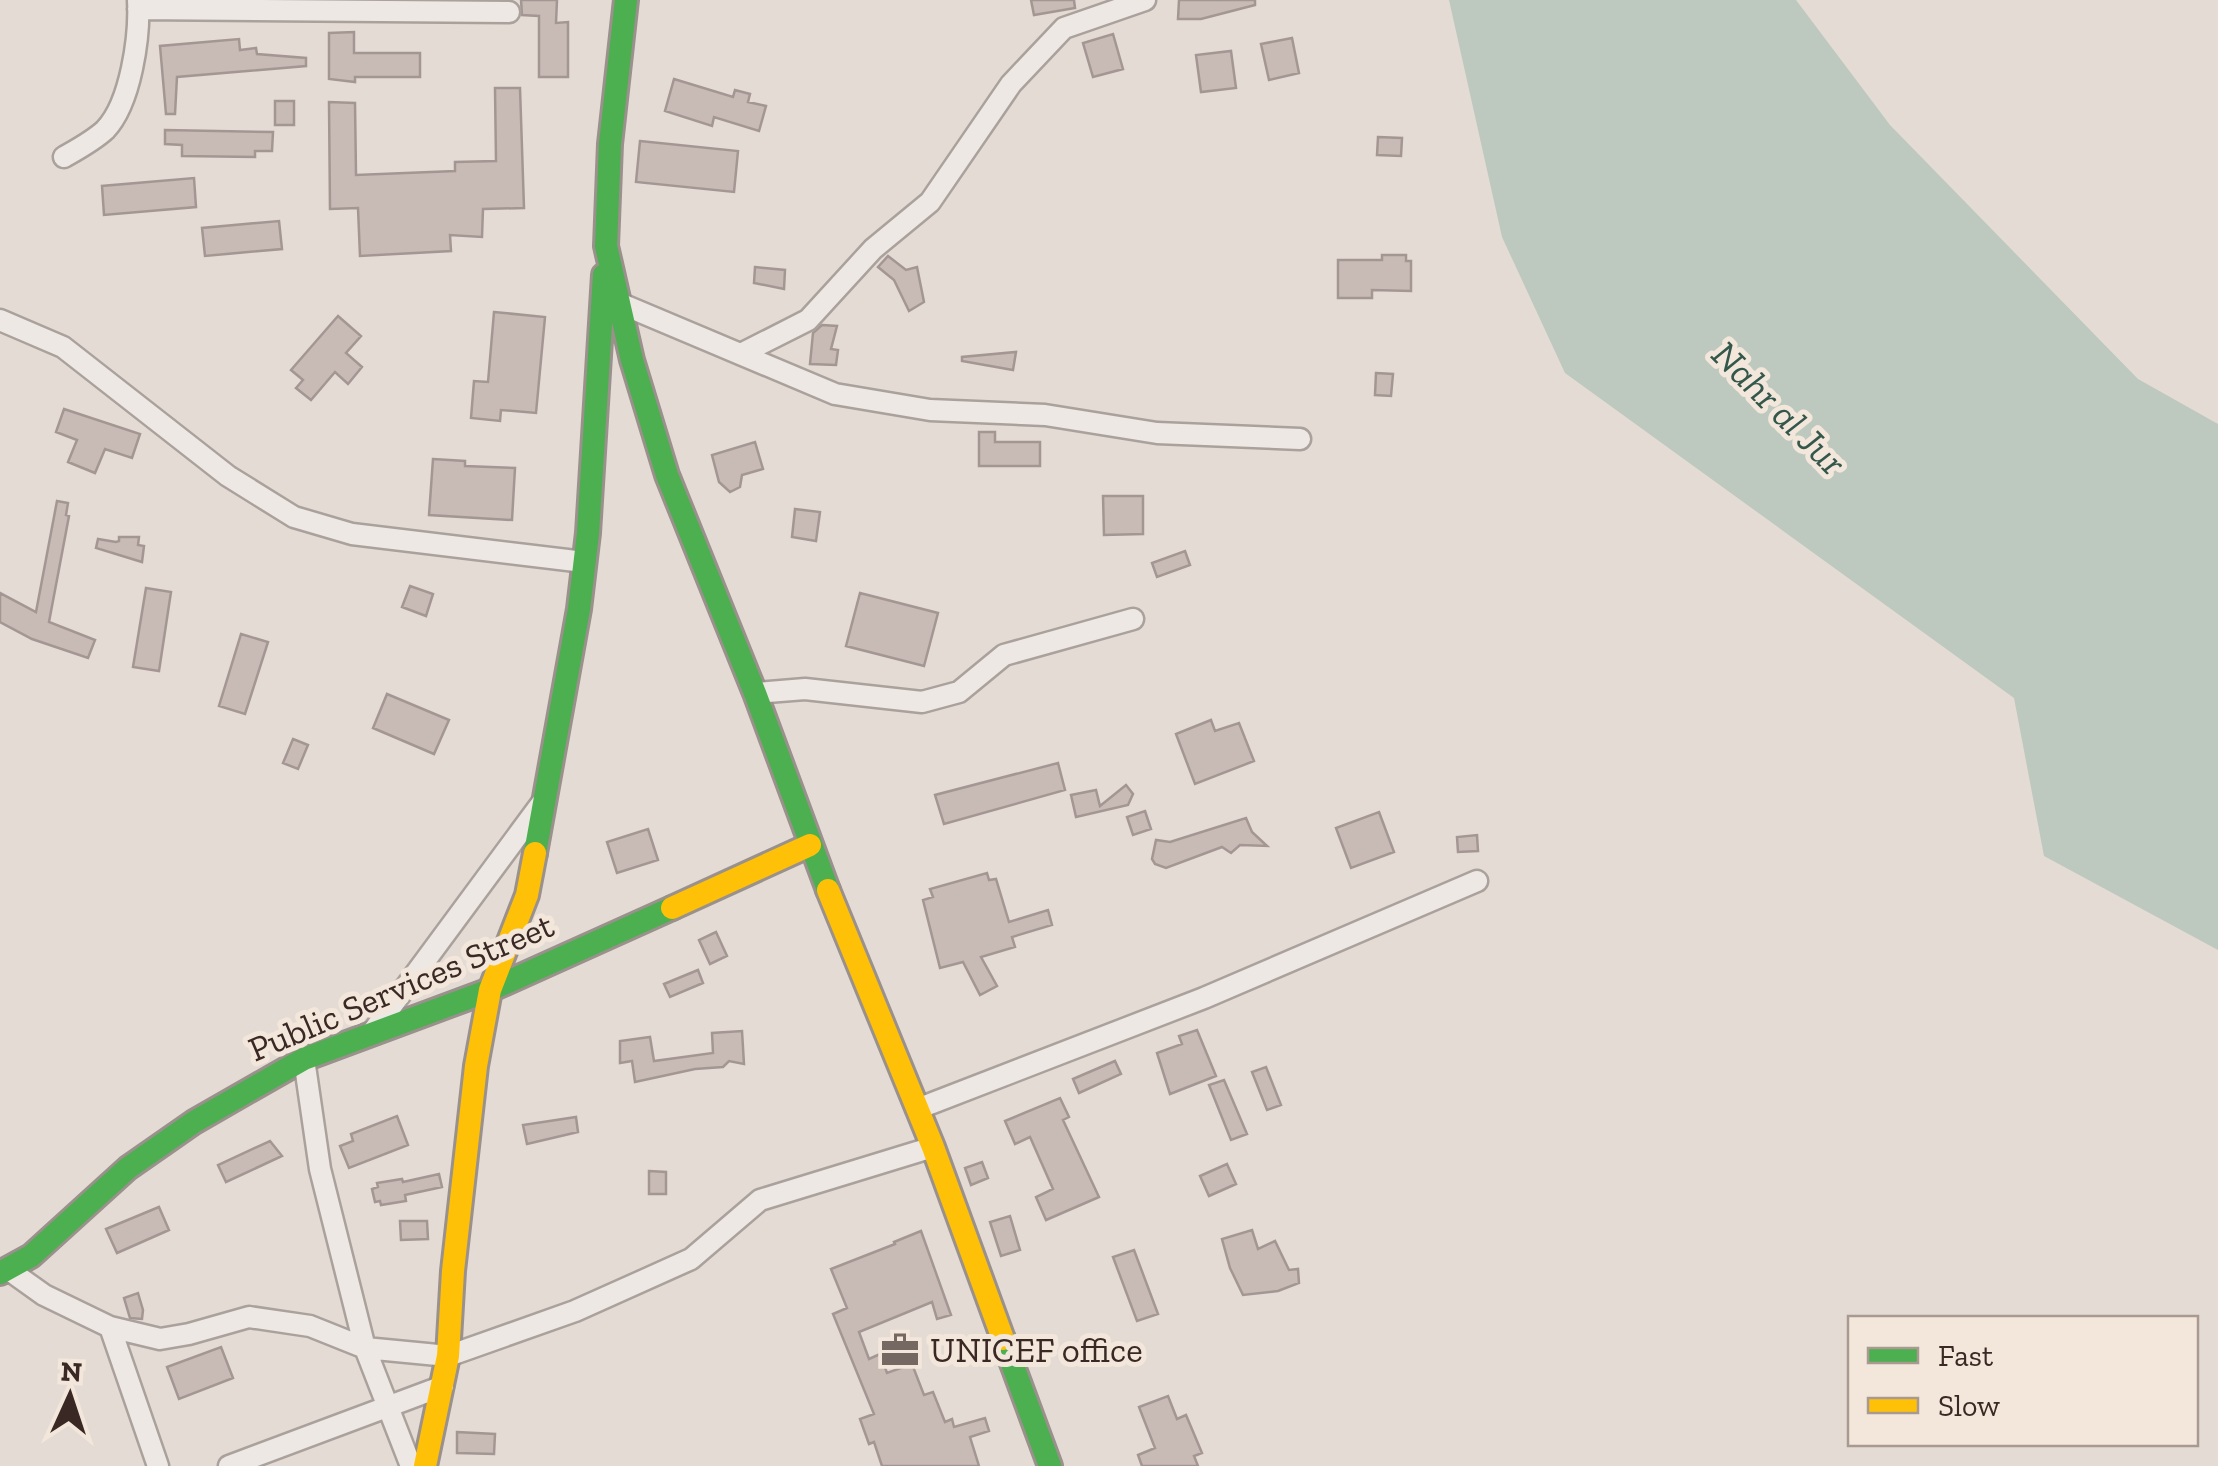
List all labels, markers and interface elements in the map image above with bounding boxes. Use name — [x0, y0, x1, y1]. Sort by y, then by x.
water label: Nahr al Jur — [1702, 331, 1856, 485]
street label: Public Services Street — [242, 904, 560, 1070]
legend — [1848, 1316, 2198, 1446]
office icon: UNICEF office — [879, 1329, 921, 1371]
place label: UNICEF office — [930, 1329, 1143, 1371]
text: Fast — [1938, 1338, 1993, 1374]
north arrow — [20, 1346, 120, 1446]
text: N — [60, 1354, 83, 1389]
text: Slow — [1938, 1388, 2000, 1424]

